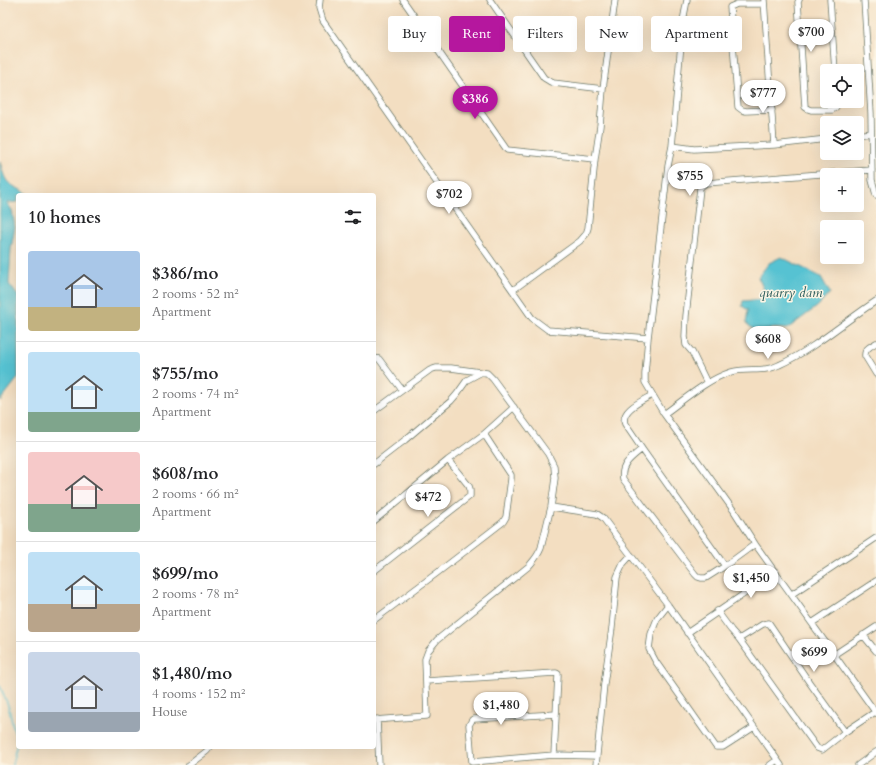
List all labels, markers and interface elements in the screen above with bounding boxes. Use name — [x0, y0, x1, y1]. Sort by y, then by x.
chip: Buy — [388, 16, 441, 52]
chip: Rent — [449, 16, 505, 52]
chip: Filters — [513, 16, 577, 52]
chip: New — [585, 16, 643, 52]
chip: Apartment — [651, 16, 742, 52]
pin: $700 — [787, 19, 835, 53]
text: $700 — [798, 23, 824, 41]
map controls — [820, 64, 864, 264]
button: locate — [820, 64, 864, 108]
pin: $777 — [739, 80, 787, 114]
text: $777 — [750, 84, 776, 102]
pin: $386 — [451, 86, 499, 120]
text: $386 — [462, 90, 488, 108]
button: layers — [820, 116, 864, 160]
pin: $755 — [666, 163, 714, 197]
text: $755 — [677, 167, 703, 185]
button: + — [820, 168, 864, 212]
pin: $702 — [425, 181, 473, 215]
text: $702 — [436, 185, 462, 203]
text: 10 homes — [28, 206, 101, 229]
icon: filters — [342, 206, 364, 228]
button: − — [820, 220, 864, 264]
text: $386/mo — [152, 262, 218, 285]
icon: home — [60, 267, 108, 315]
water label: quarry dam — [759, 283, 823, 302]
text: 2 rooms · 52 m² — [152, 285, 239, 303]
text: Apartment — [152, 303, 211, 321]
pin: $608 — [744, 326, 792, 360]
text: $608 — [755, 330, 781, 348]
text: $755/mo — [152, 362, 218, 385]
icon: home — [60, 368, 108, 416]
text: 2 rooms · 74 m² — [152, 385, 239, 403]
text: Apartment — [152, 403, 211, 421]
text: $608/mo — [152, 462, 218, 485]
icon: home — [60, 468, 108, 516]
pin: $472 — [404, 484, 452, 518]
text: 2 rooms · 66 m² — [152, 485, 239, 503]
text: $472 — [415, 488, 441, 506]
text: Apartment — [152, 503, 211, 521]
text: $699/mo — [152, 562, 218, 585]
pin: $1,450 — [718, 565, 784, 599]
icon: home — [60, 568, 108, 616]
text: $1,450 — [732, 569, 770, 587]
text: 2 rooms · 78 m² — [152, 585, 239, 603]
text: Apartment — [152, 603, 211, 621]
pin: $699 — [790, 639, 838, 673]
text: $699 — [801, 643, 827, 661]
text: $1,480/mo — [152, 662, 232, 685]
icon: home — [60, 668, 108, 716]
text: 4 rooms · 152 m² — [152, 685, 245, 703]
pin: $1,480 — [468, 692, 534, 726]
text: $1,480 — [482, 696, 520, 714]
text: House — [152, 703, 187, 721]

